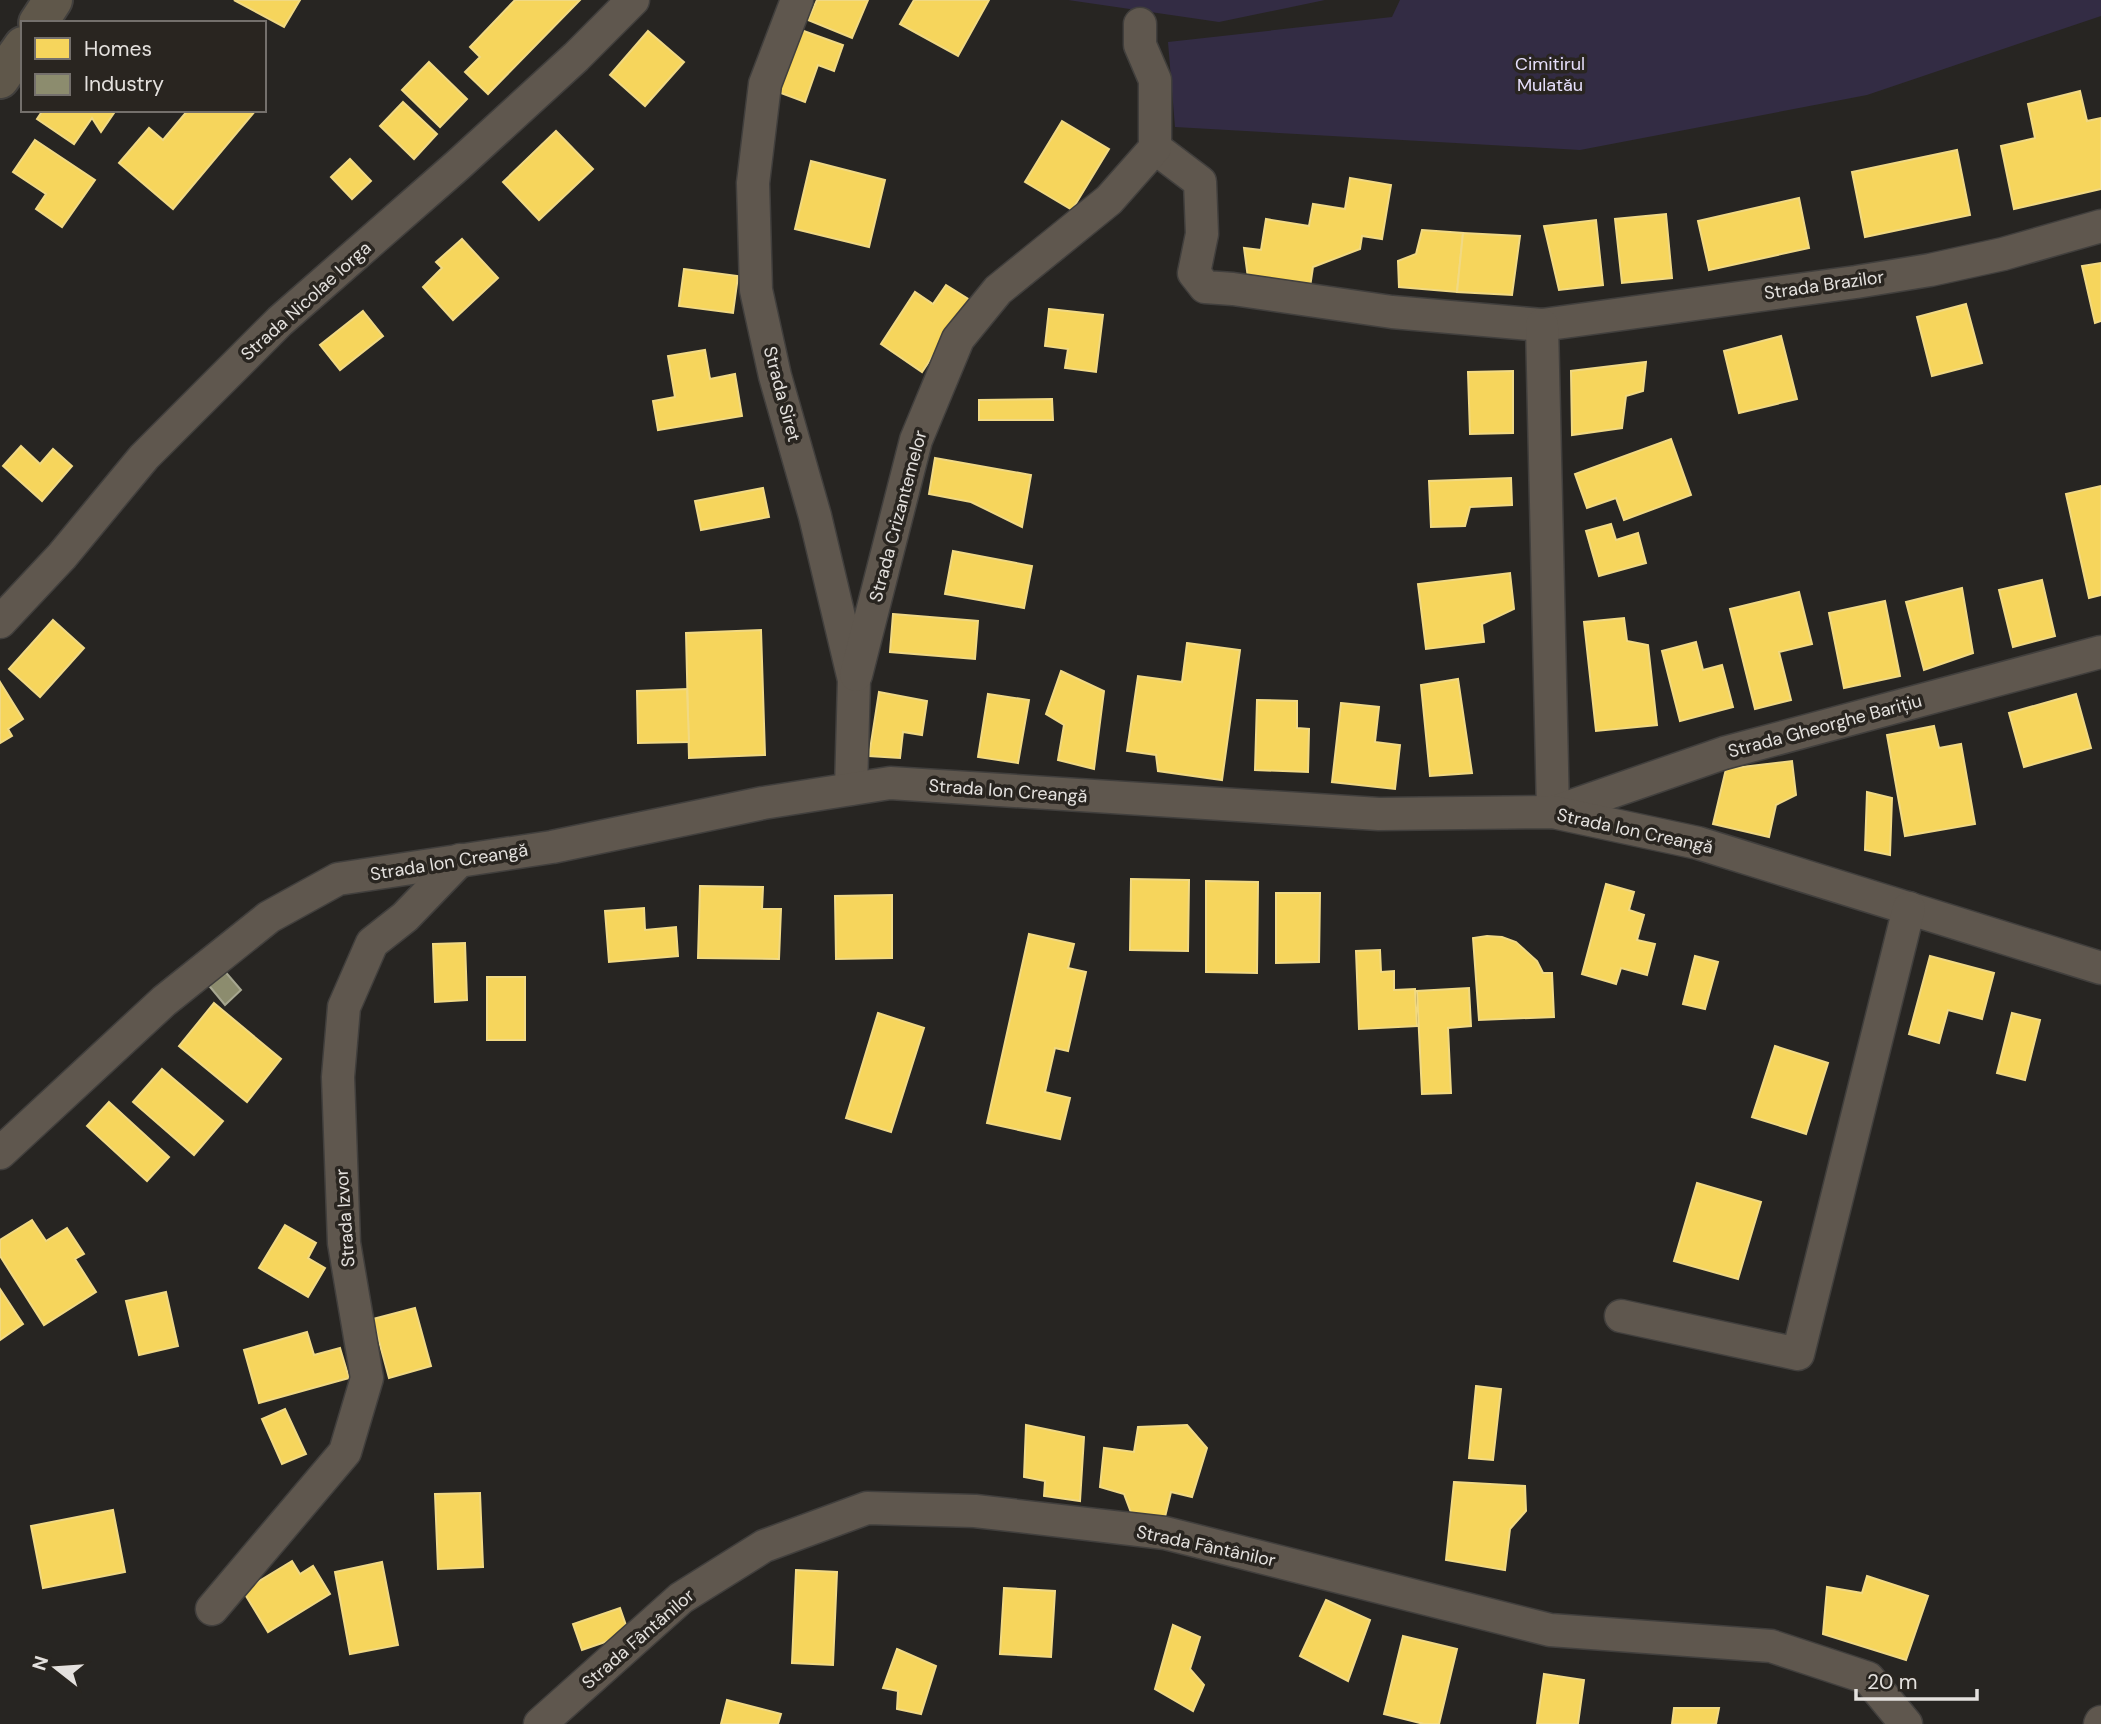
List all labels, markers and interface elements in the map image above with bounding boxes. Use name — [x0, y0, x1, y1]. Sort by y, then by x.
legend — [21, 21, 266, 112]
text: Homes — [84, 35, 152, 63]
park label: Cimitirul Mulatău — [1515, 52, 1585, 97]
text: Industry — [84, 70, 164, 98]
street label: Strada Nicolae Iorga — [236, 236, 376, 366]
street label: Strada Brazilor — [1762, 265, 1886, 305]
street label: Strada Siret — [758, 344, 806, 444]
street label: Strada Crizantemelor — [864, 427, 933, 604]
street label: Strada Gheorghe Barițiu — [1725, 689, 1925, 763]
street label: Strada Ion Creangă — [928, 773, 1088, 809]
street label: Strada Ion Creangă — [1555, 803, 1715, 859]
street label: Strada Ion Creangă — [368, 838, 530, 886]
street label: Strada Izvor — [330, 1168, 360, 1268]
street label: Strada Fântânilor — [1134, 1520, 1278, 1573]
street label: Strada Fântânilor — [577, 1583, 700, 1695]
north arrow — [21, 1633, 91, 1703]
text: N — [26, 1653, 54, 1673]
scale bar — [1856, 1658, 1977, 1702]
text: 20 m — [1867, 1668, 1918, 1696]

